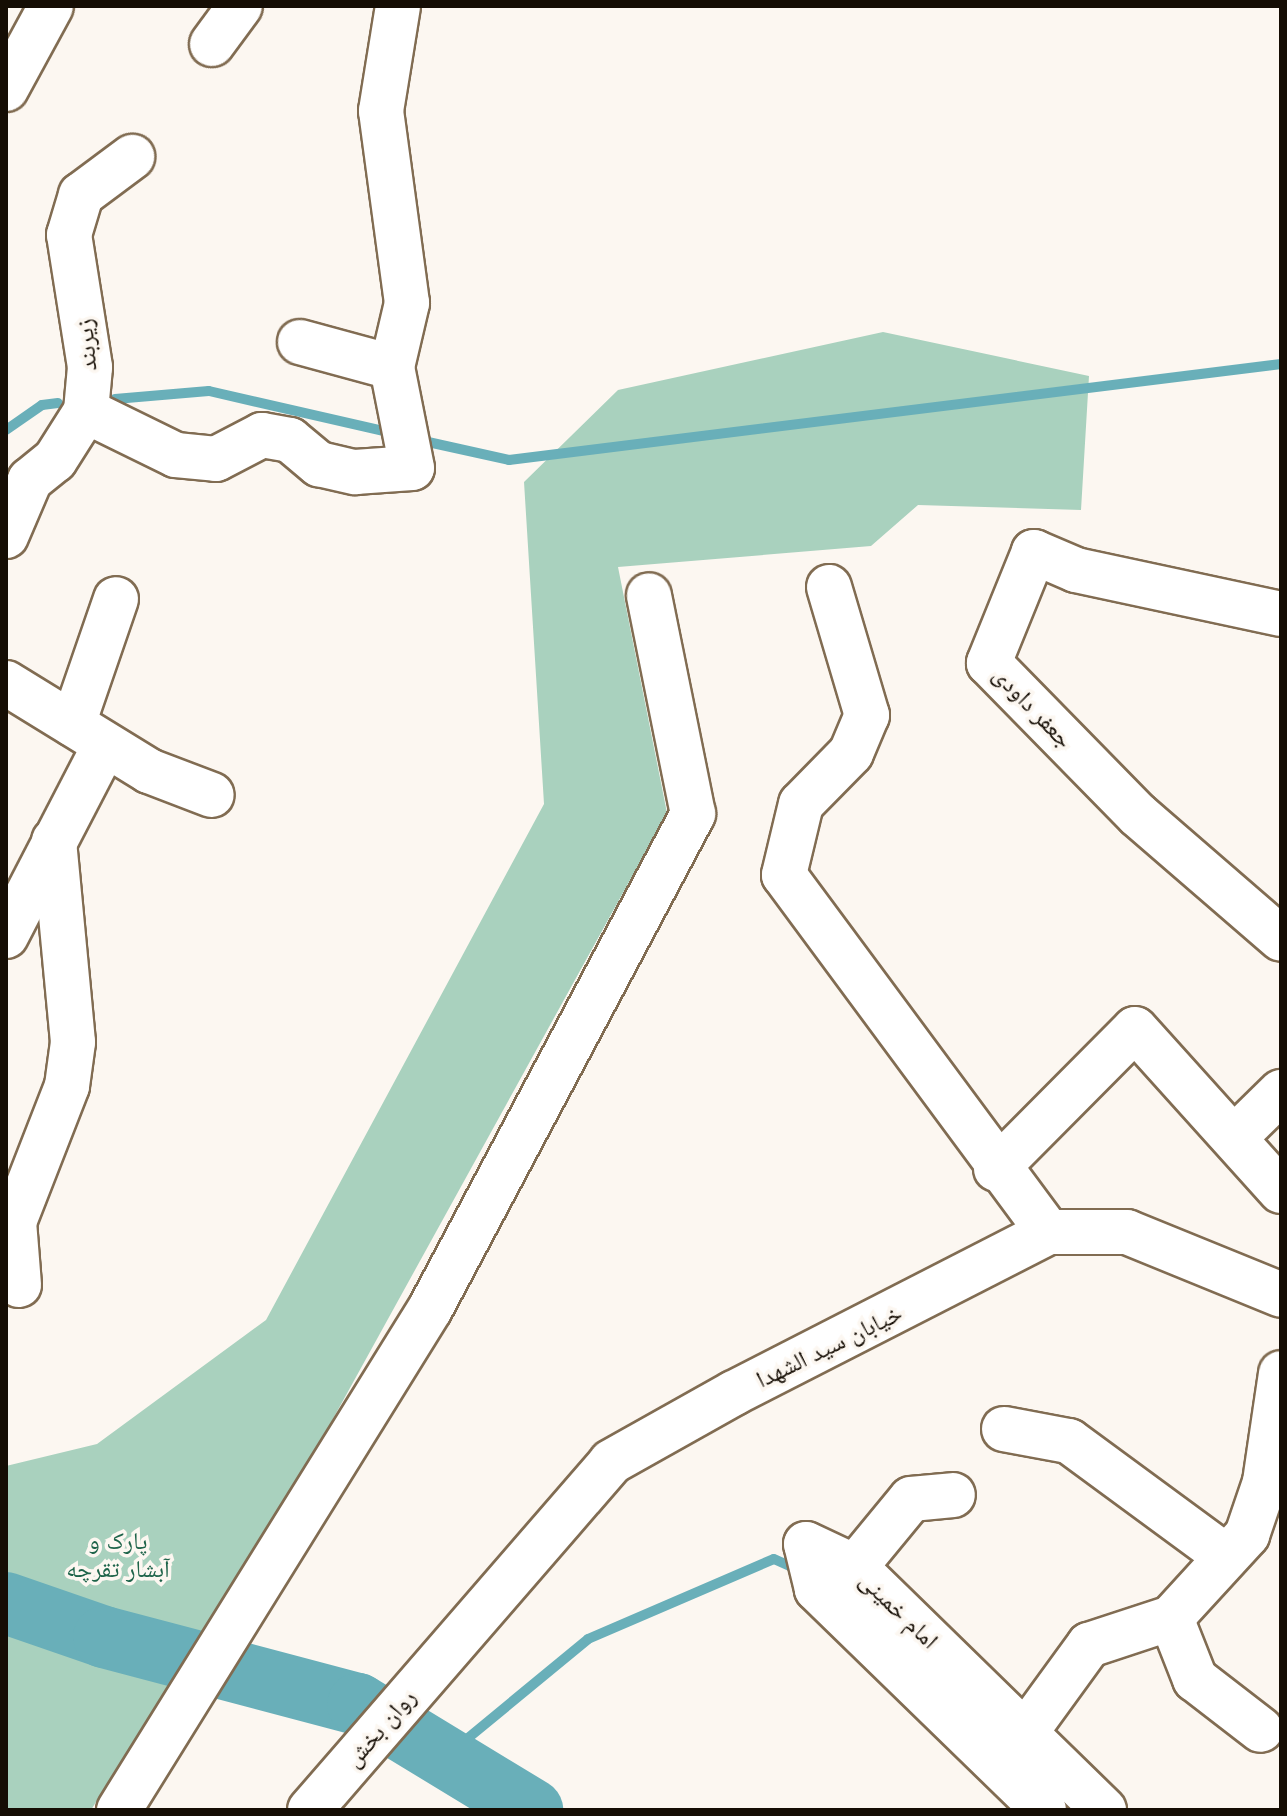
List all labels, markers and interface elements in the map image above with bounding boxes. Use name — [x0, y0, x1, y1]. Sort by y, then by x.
street label: زیربند — [69, 318, 103, 372]
street label: جعفر داودی — [987, 660, 1079, 754]
street label: خیابان سید الشهدا — [751, 1298, 907, 1394]
park label: پارک و آبشار تقرچه — [66, 1527, 170, 1583]
street label: امام خمینی — [854, 1565, 944, 1655]
street label: روان بخش — [338, 1683, 422, 1773]

